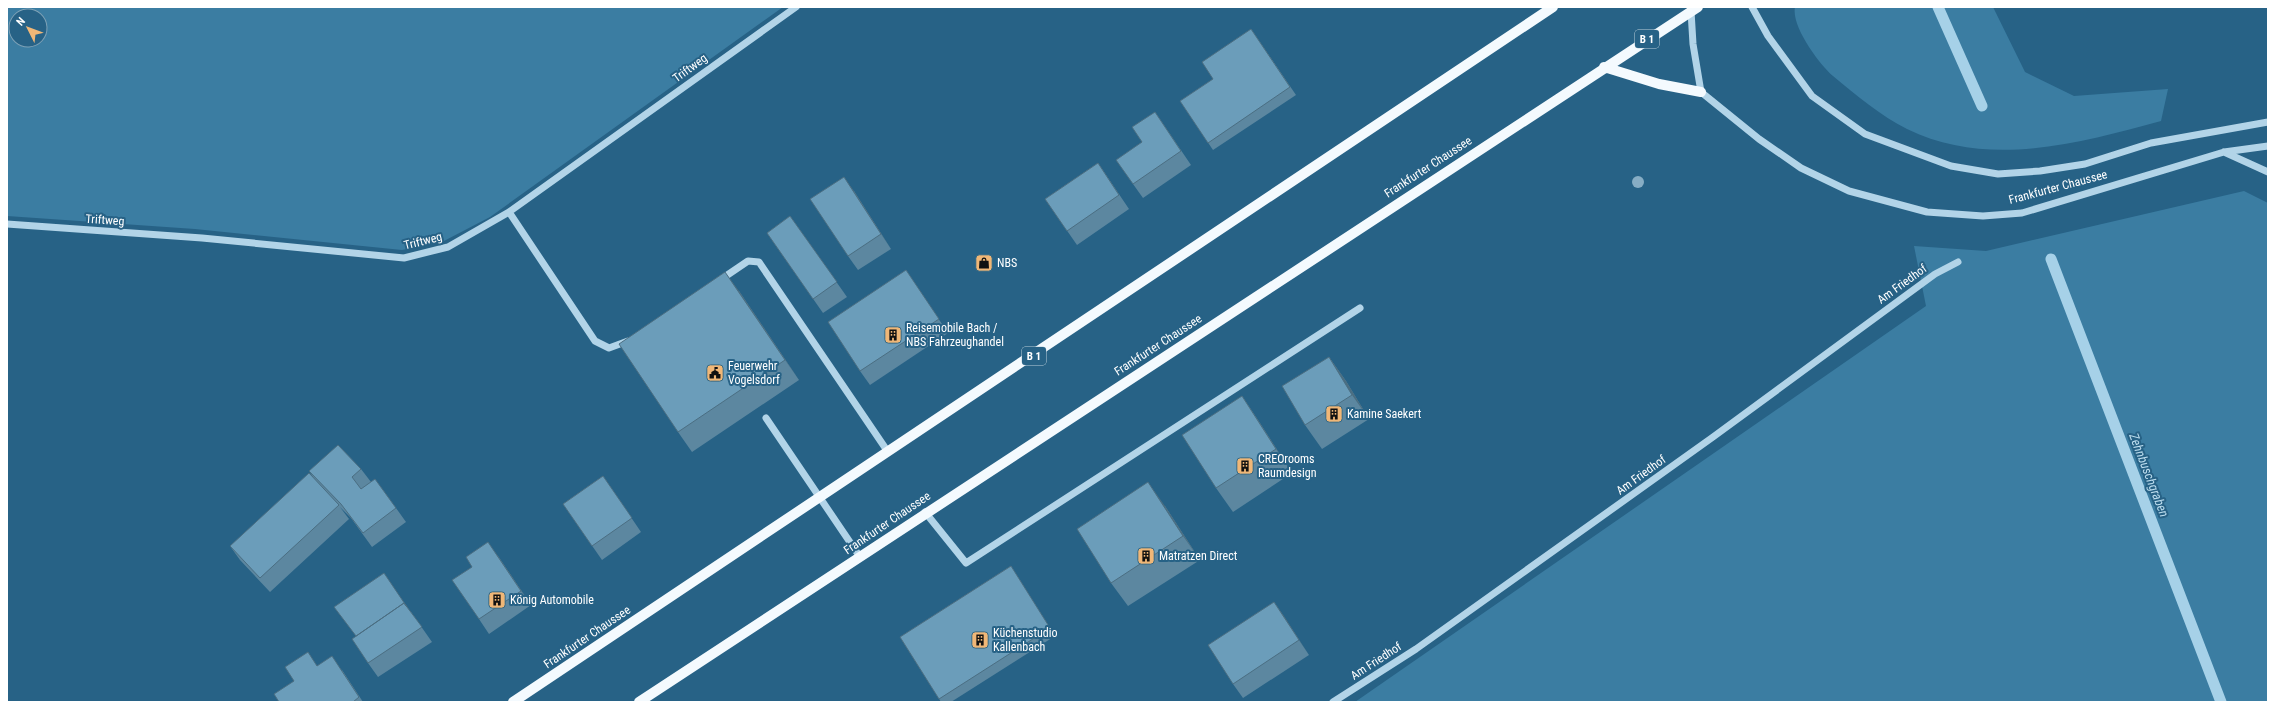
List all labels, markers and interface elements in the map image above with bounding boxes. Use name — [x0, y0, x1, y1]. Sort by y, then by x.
north arrow — [8, 8, 48, 48]
text: N — [14, 15, 28, 29]
road number: B 1 — [1635, 30, 1659, 48]
street label: Triftweg — [670, 51, 710, 85]
street label: Frankfurter Chaussee — [1382, 133, 1475, 201]
street label: Frankfurter Chaussee — [2007, 167, 2109, 207]
street label: Triftweg — [85, 212, 125, 228]
street label: Triftweg — [402, 229, 444, 252]
shop icon: NBS — [974, 253, 994, 273]
place label: NBS — [997, 256, 1017, 270]
street label: Am Friedhof — [1874, 261, 1930, 307]
street label: Frankfurter Chaussee — [1112, 311, 1205, 379]
place label: Reisemobile Bach / NBS Fahrzeughandel — [906, 321, 1004, 349]
building icon: Reisemobile Bach / NBS Fahrzeughandel — [883, 325, 903, 345]
road number: B 1 — [1022, 347, 1046, 365]
place label: Feuerwehr Vogelsdorf — [728, 359, 780, 387]
public building icon: Feuerwehr Vogelsdorf — [705, 363, 725, 383]
building icon: Kamine Saekert — [1324, 404, 1344, 424]
place label: Kamine Saekert — [1347, 407, 1422, 421]
water label: Zehnbuschgraben — [2126, 430, 2172, 519]
place label: CREOrooms Raumdesign — [1258, 452, 1317, 480]
street label: Am Friedhof — [1613, 452, 1669, 498]
building icon: CREOrooms Raumdesign — [1235, 456, 1255, 476]
street label: Frankfurter Chaussee — [841, 489, 933, 557]
building icon: Matratzen Direct — [1136, 546, 1156, 566]
place label: Matratzen Direct — [1159, 549, 1238, 563]
building icon: König Automobile — [487, 590, 507, 610]
place label: König Automobile — [510, 593, 594, 607]
street label: Frankfurter Chaussee — [541, 603, 633, 671]
place label: Küchenstudio Kallenbach — [993, 626, 1058, 654]
building icon: Küchenstudio Kallenbach — [970, 630, 990, 650]
street label: Am Friedhof — [1348, 639, 1404, 683]

